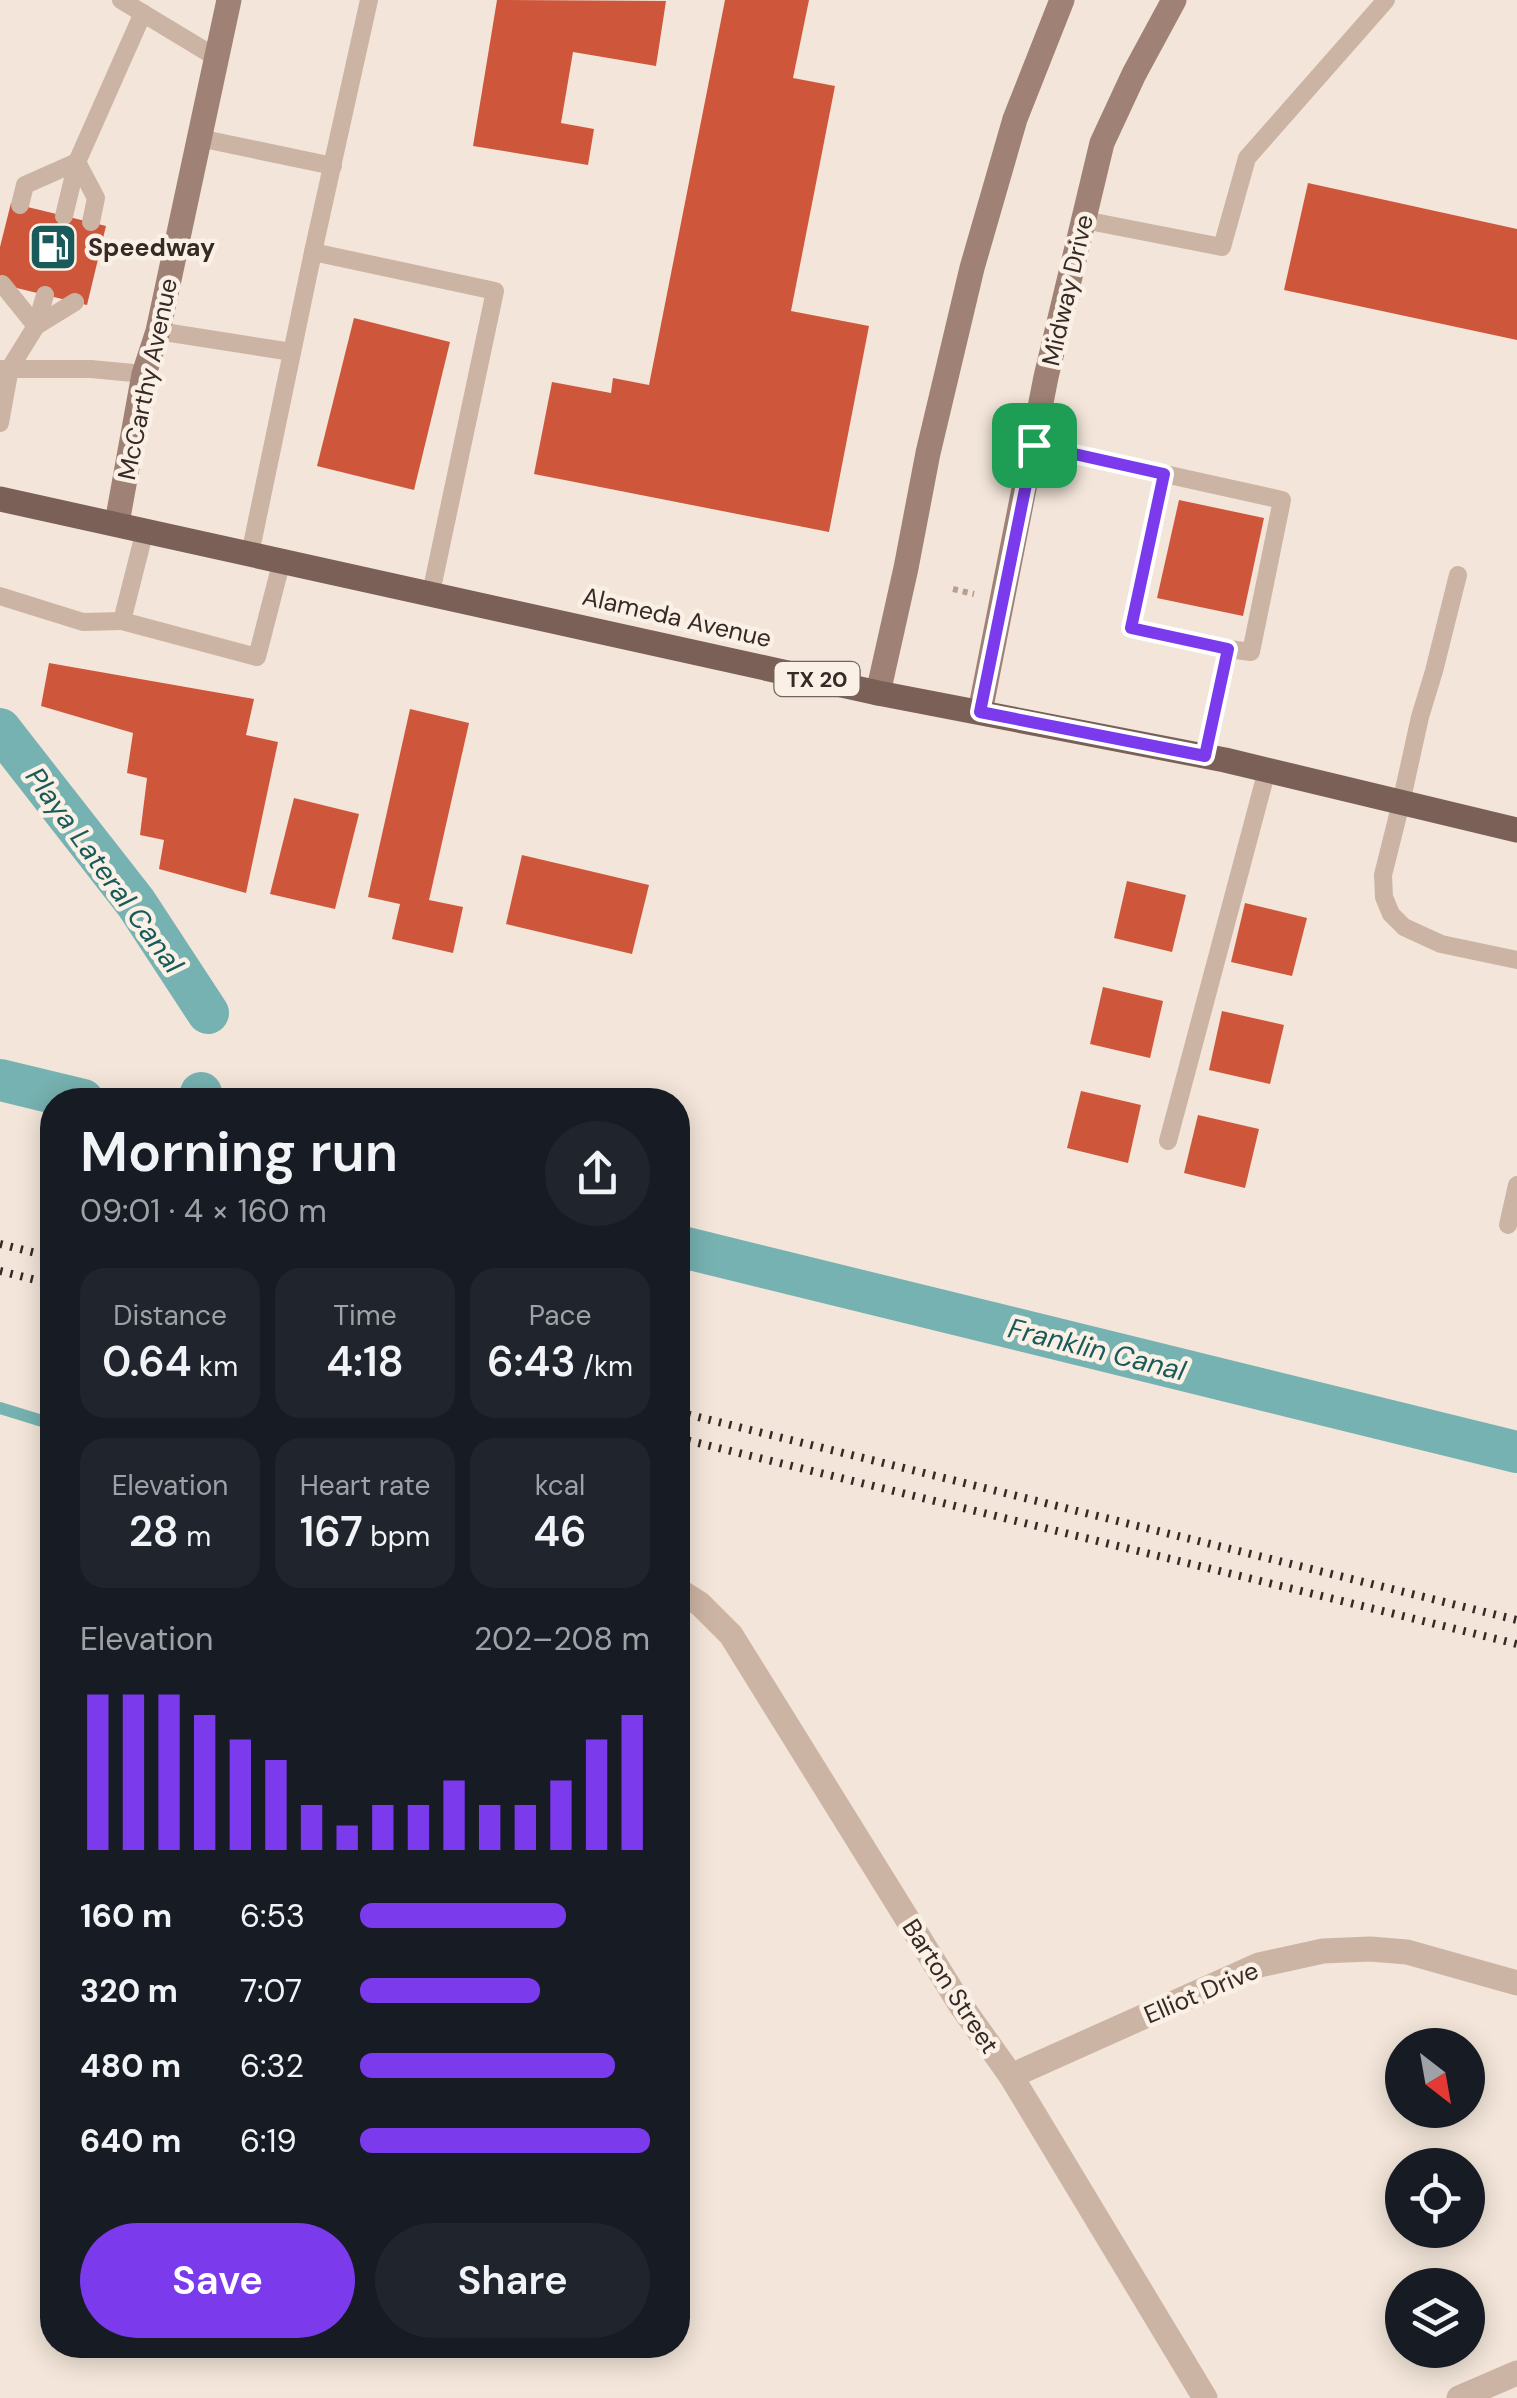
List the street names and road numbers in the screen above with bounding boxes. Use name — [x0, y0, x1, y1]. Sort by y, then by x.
street label: Midway Drive — [1034, 211, 1101, 369]
street label: McCarthy Avenue — [110, 275, 185, 483]
street label: Alameda Avenue — [579, 580, 775, 655]
road number: TX 20 — [774, 662, 860, 696]
street label: Barton Street — [895, 1913, 1006, 2060]
street label: Elliot Drive — [1139, 1954, 1263, 2031]

